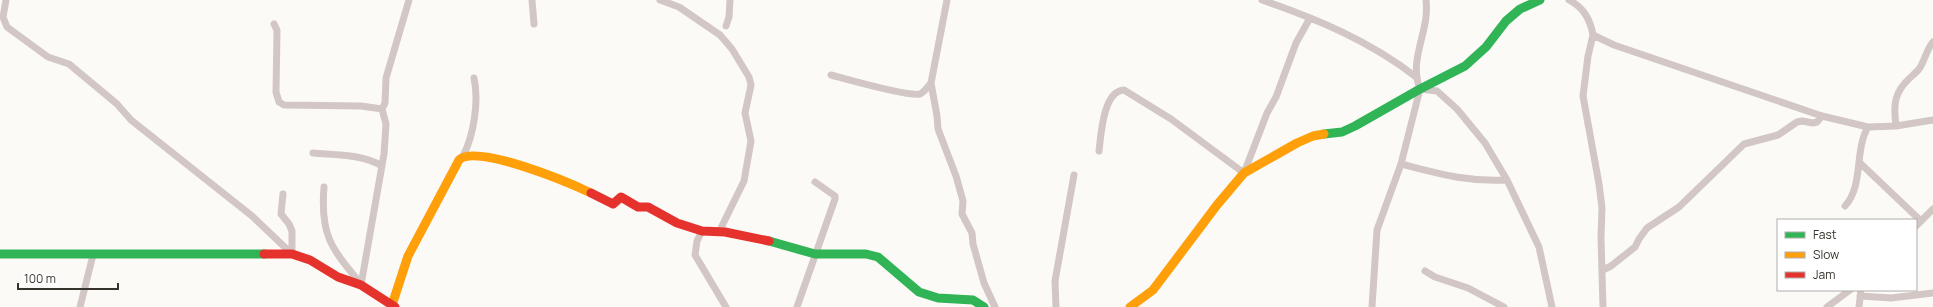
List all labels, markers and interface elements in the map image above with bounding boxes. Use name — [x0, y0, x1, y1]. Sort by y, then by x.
legend — [1777, 219, 1917, 291]
text: Fast — [1813, 226, 1837, 243]
text: Slow — [1813, 246, 1839, 263]
scale bar — [18, 265, 118, 291]
text: Jam — [1813, 266, 1835, 283]
text: 100 m — [24, 270, 56, 287]

